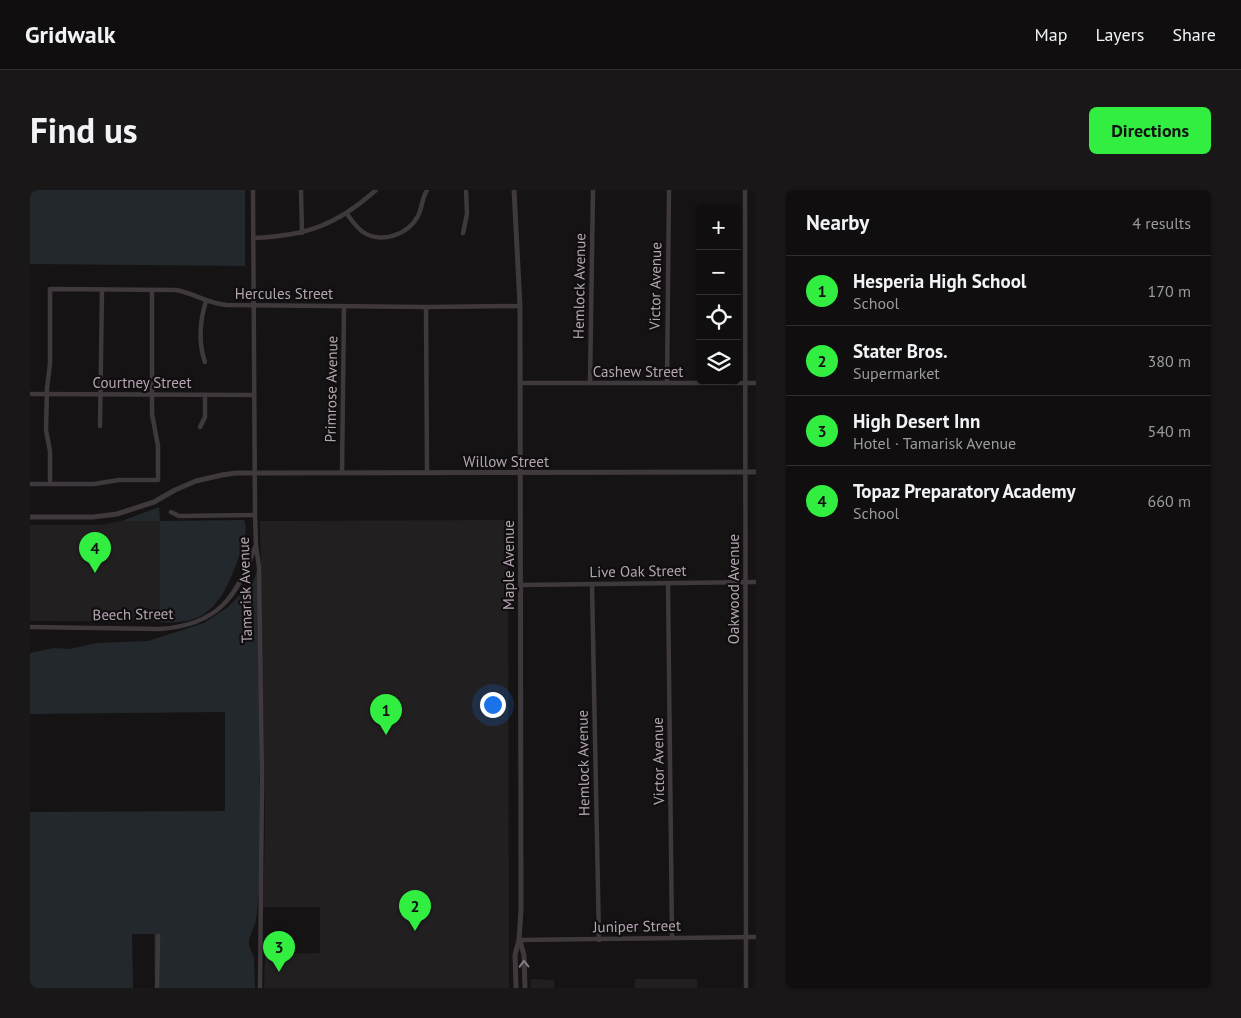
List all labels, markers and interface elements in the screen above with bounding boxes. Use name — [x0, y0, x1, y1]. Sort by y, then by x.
text: Gridwalk — [25, 19, 115, 50]
text: Map — [1035, 23, 1067, 46]
text: Layers — [1095, 23, 1144, 46]
text: Share — [1172, 23, 1216, 46]
text: Find us — [30, 107, 138, 153]
button: Directions — [1089, 107, 1211, 154]
map controls — [696, 205, 741, 385]
button: + — [696, 205, 741, 250]
text: Nearby — [806, 209, 869, 236]
text: 4 results — [1132, 213, 1191, 233]
street label: Hemlock Avenue — [569, 233, 589, 339]
street label: Victor Avenue — [645, 242, 665, 331]
button: − — [696, 250, 741, 295]
text: Hesperia High School — [853, 269, 1026, 293]
text: 1 — [817, 281, 827, 301]
text: 170 m — [1148, 281, 1191, 301]
street label: Hercules Street — [235, 284, 333, 303]
text: School — [853, 293, 899, 313]
button: locate — [696, 295, 741, 340]
street label: Primrose Avenue — [321, 336, 341, 442]
text: Stater Bros. — [853, 339, 948, 363]
button: layers — [696, 340, 741, 385]
text: 2 — [817, 351, 827, 371]
text: 380 m — [1148, 351, 1191, 371]
street label: Cashew Street — [593, 362, 683, 381]
text: Supermarket — [853, 363, 940, 383]
street label: Courtney Street — [92, 373, 192, 392]
text: High Desert Inn — [853, 409, 980, 433]
text: 3 — [817, 421, 827, 441]
text: 540 m — [1148, 421, 1191, 441]
text: Hotel · Tamarisk Avenue — [853, 433, 1016, 453]
street label: Willow Street — [463, 452, 549, 471]
text: Topaz Preparatory Academy — [853, 479, 1076, 503]
text: 4 — [817, 491, 827, 511]
text: 660 m — [1148, 491, 1191, 511]
text: School — [853, 503, 899, 523]
street label: Maple Avenue — [499, 520, 518, 610]
pin: 4 — [79, 532, 111, 573]
street label: Oakwood Avenue — [724, 534, 743, 644]
street label: Tamarisk Avenue — [234, 537, 256, 643]
street label: Live Oak Street — [589, 561, 687, 581]
street label: Beech Street — [92, 604, 174, 624]
your location — [480, 692, 506, 718]
pin: 1 — [370, 694, 402, 735]
street label: Hemlock Avenue — [573, 710, 593, 816]
street label: Victor Avenue — [648, 717, 668, 806]
pin: 2 — [399, 890, 431, 931]
street label: Juniper Street — [592, 916, 681, 936]
pin: 3 — [263, 931, 295, 972]
one-way arrow — [519, 960, 529, 968]

